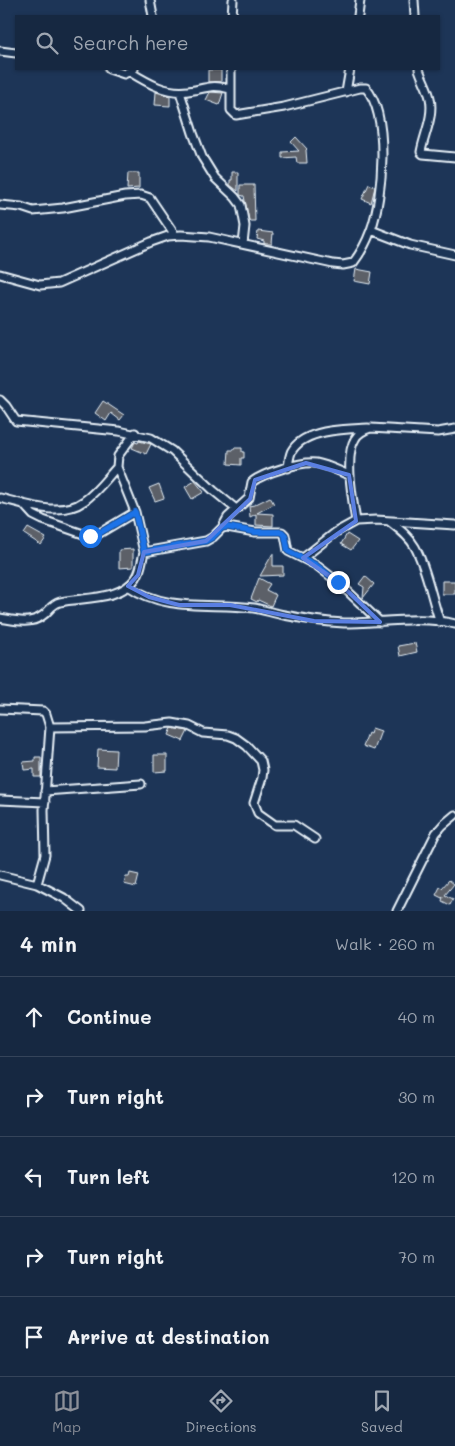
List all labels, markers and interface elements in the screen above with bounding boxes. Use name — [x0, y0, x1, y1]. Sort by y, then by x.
search box — [15, 15, 440, 70]
icon: search — [33, 29, 61, 57]
text: Search here — [73, 30, 189, 55]
route start — [79, 525, 102, 548]
route end — [327, 571, 350, 594]
text: 4 min — [20, 930, 77, 957]
text: Walk · 260 m — [335, 933, 435, 954]
icon: ahead — [20, 1003, 48, 1031]
text: Continue — [67, 1004, 152, 1029]
text: 40 m — [398, 1006, 435, 1027]
icon: right — [20, 1083, 48, 1111]
text: Turn right — [67, 1084, 164, 1109]
text: 30 m — [398, 1086, 435, 1107]
icon: left — [20, 1163, 48, 1191]
text: Turn left — [67, 1164, 150, 1189]
text: 120 m — [391, 1166, 435, 1187]
icon: right — [20, 1243, 48, 1271]
text: Turn right — [67, 1244, 164, 1269]
text: 70 m — [398, 1246, 435, 1267]
icon: arrive — [20, 1323, 48, 1351]
text: Arrive at destination — [67, 1324, 270, 1349]
tab: Map — [52, 1387, 81, 1436]
tab: Directions — [185, 1387, 257, 1436]
tab: Saved — [361, 1387, 403, 1436]

